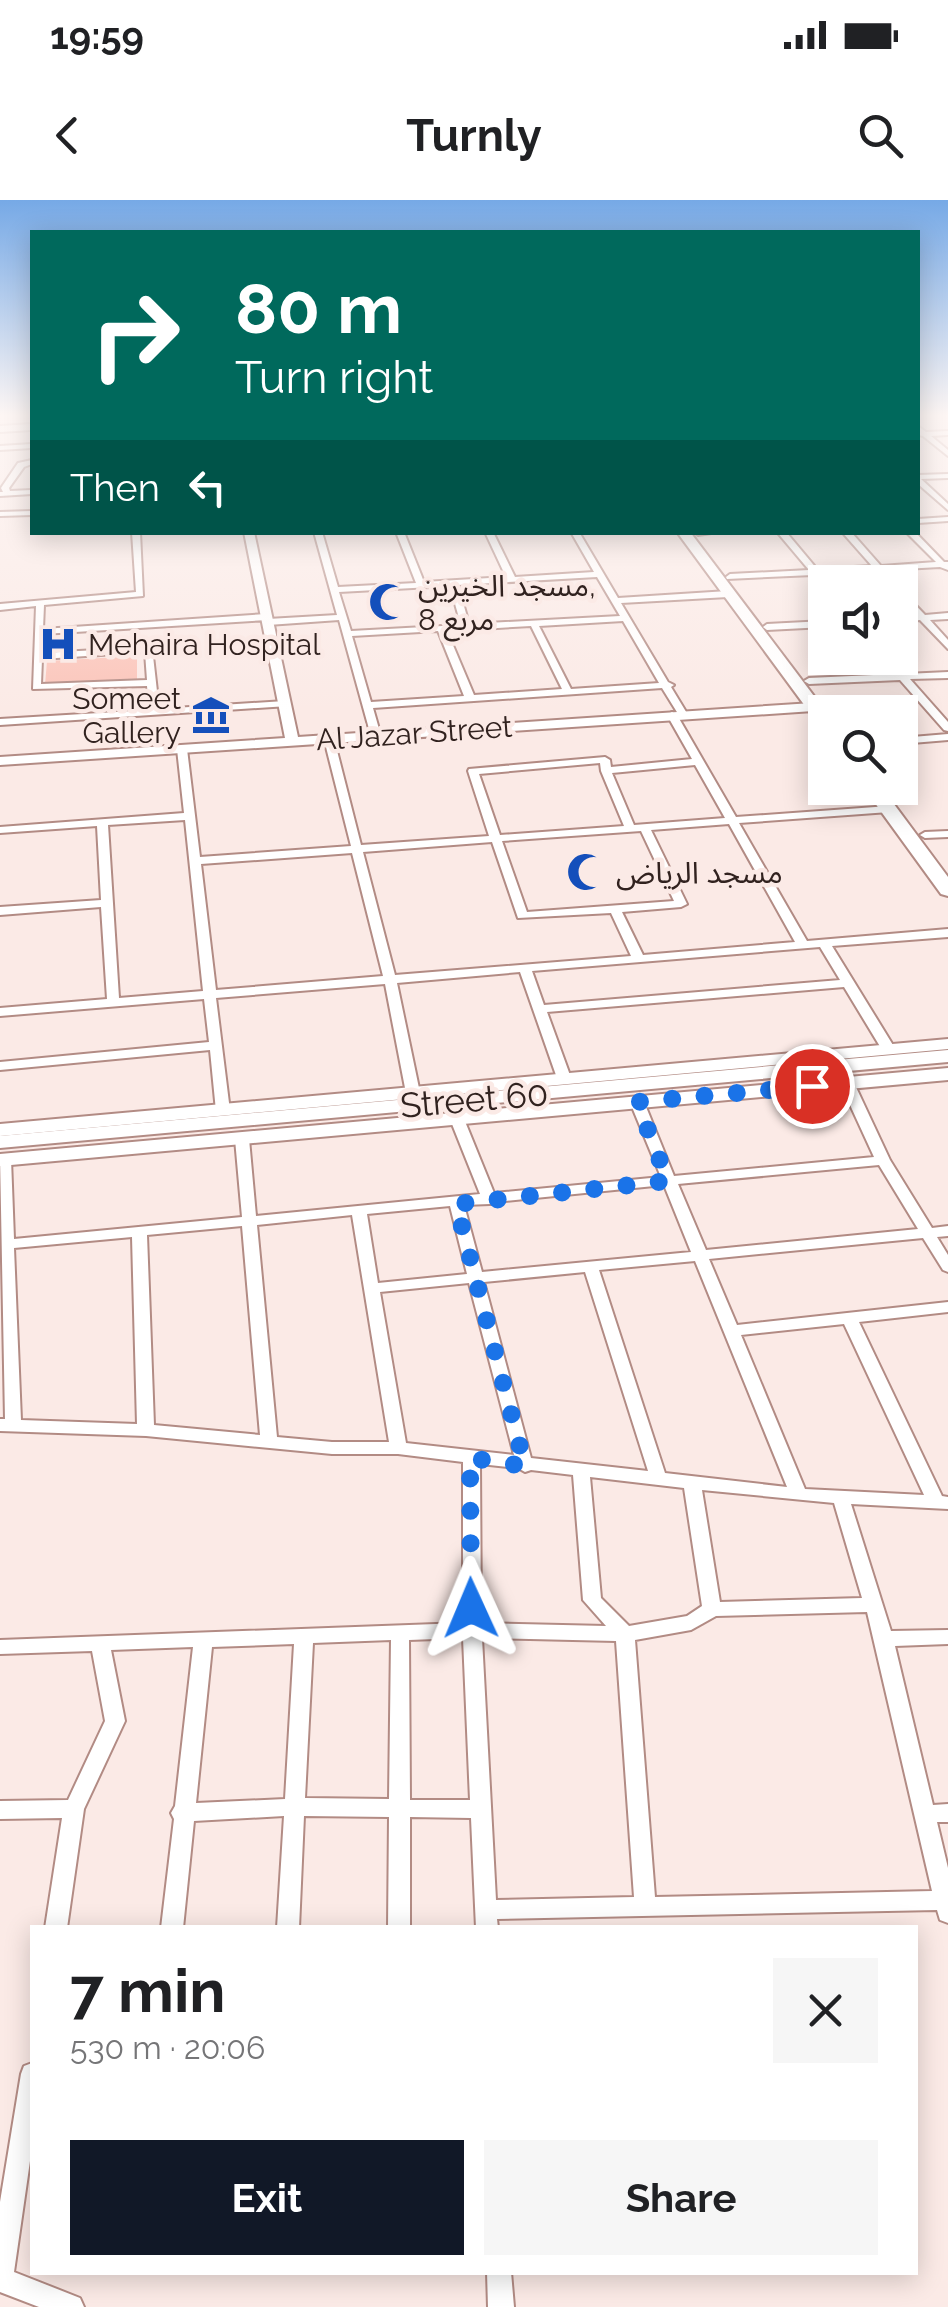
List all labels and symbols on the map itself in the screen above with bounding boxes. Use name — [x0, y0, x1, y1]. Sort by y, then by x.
place label: مسجد الخيرين, مربع 8 — [418, 568, 596, 642]
mosque icon: مسجد الخيرين, مربع 8 — [367, 581, 409, 623]
hospital icon: Mehaira Hospital — [37, 623, 79, 665]
place label: Mehaira Hospital — [88, 627, 321, 662]
place label: Someet Gallery — [72, 681, 181, 750]
museum icon: Someet Gallery — [190, 694, 232, 736]
street label: Al Jazar Street — [315, 709, 513, 757]
mosque icon: مسجد الرياض — [565, 851, 607, 893]
place label: مسجد الرياض — [616, 855, 783, 891]
pin — [770, 1044, 855, 1129]
street label: Street 60 — [398, 1072, 550, 1126]
position arrow — [419, 1556, 523, 1660]

